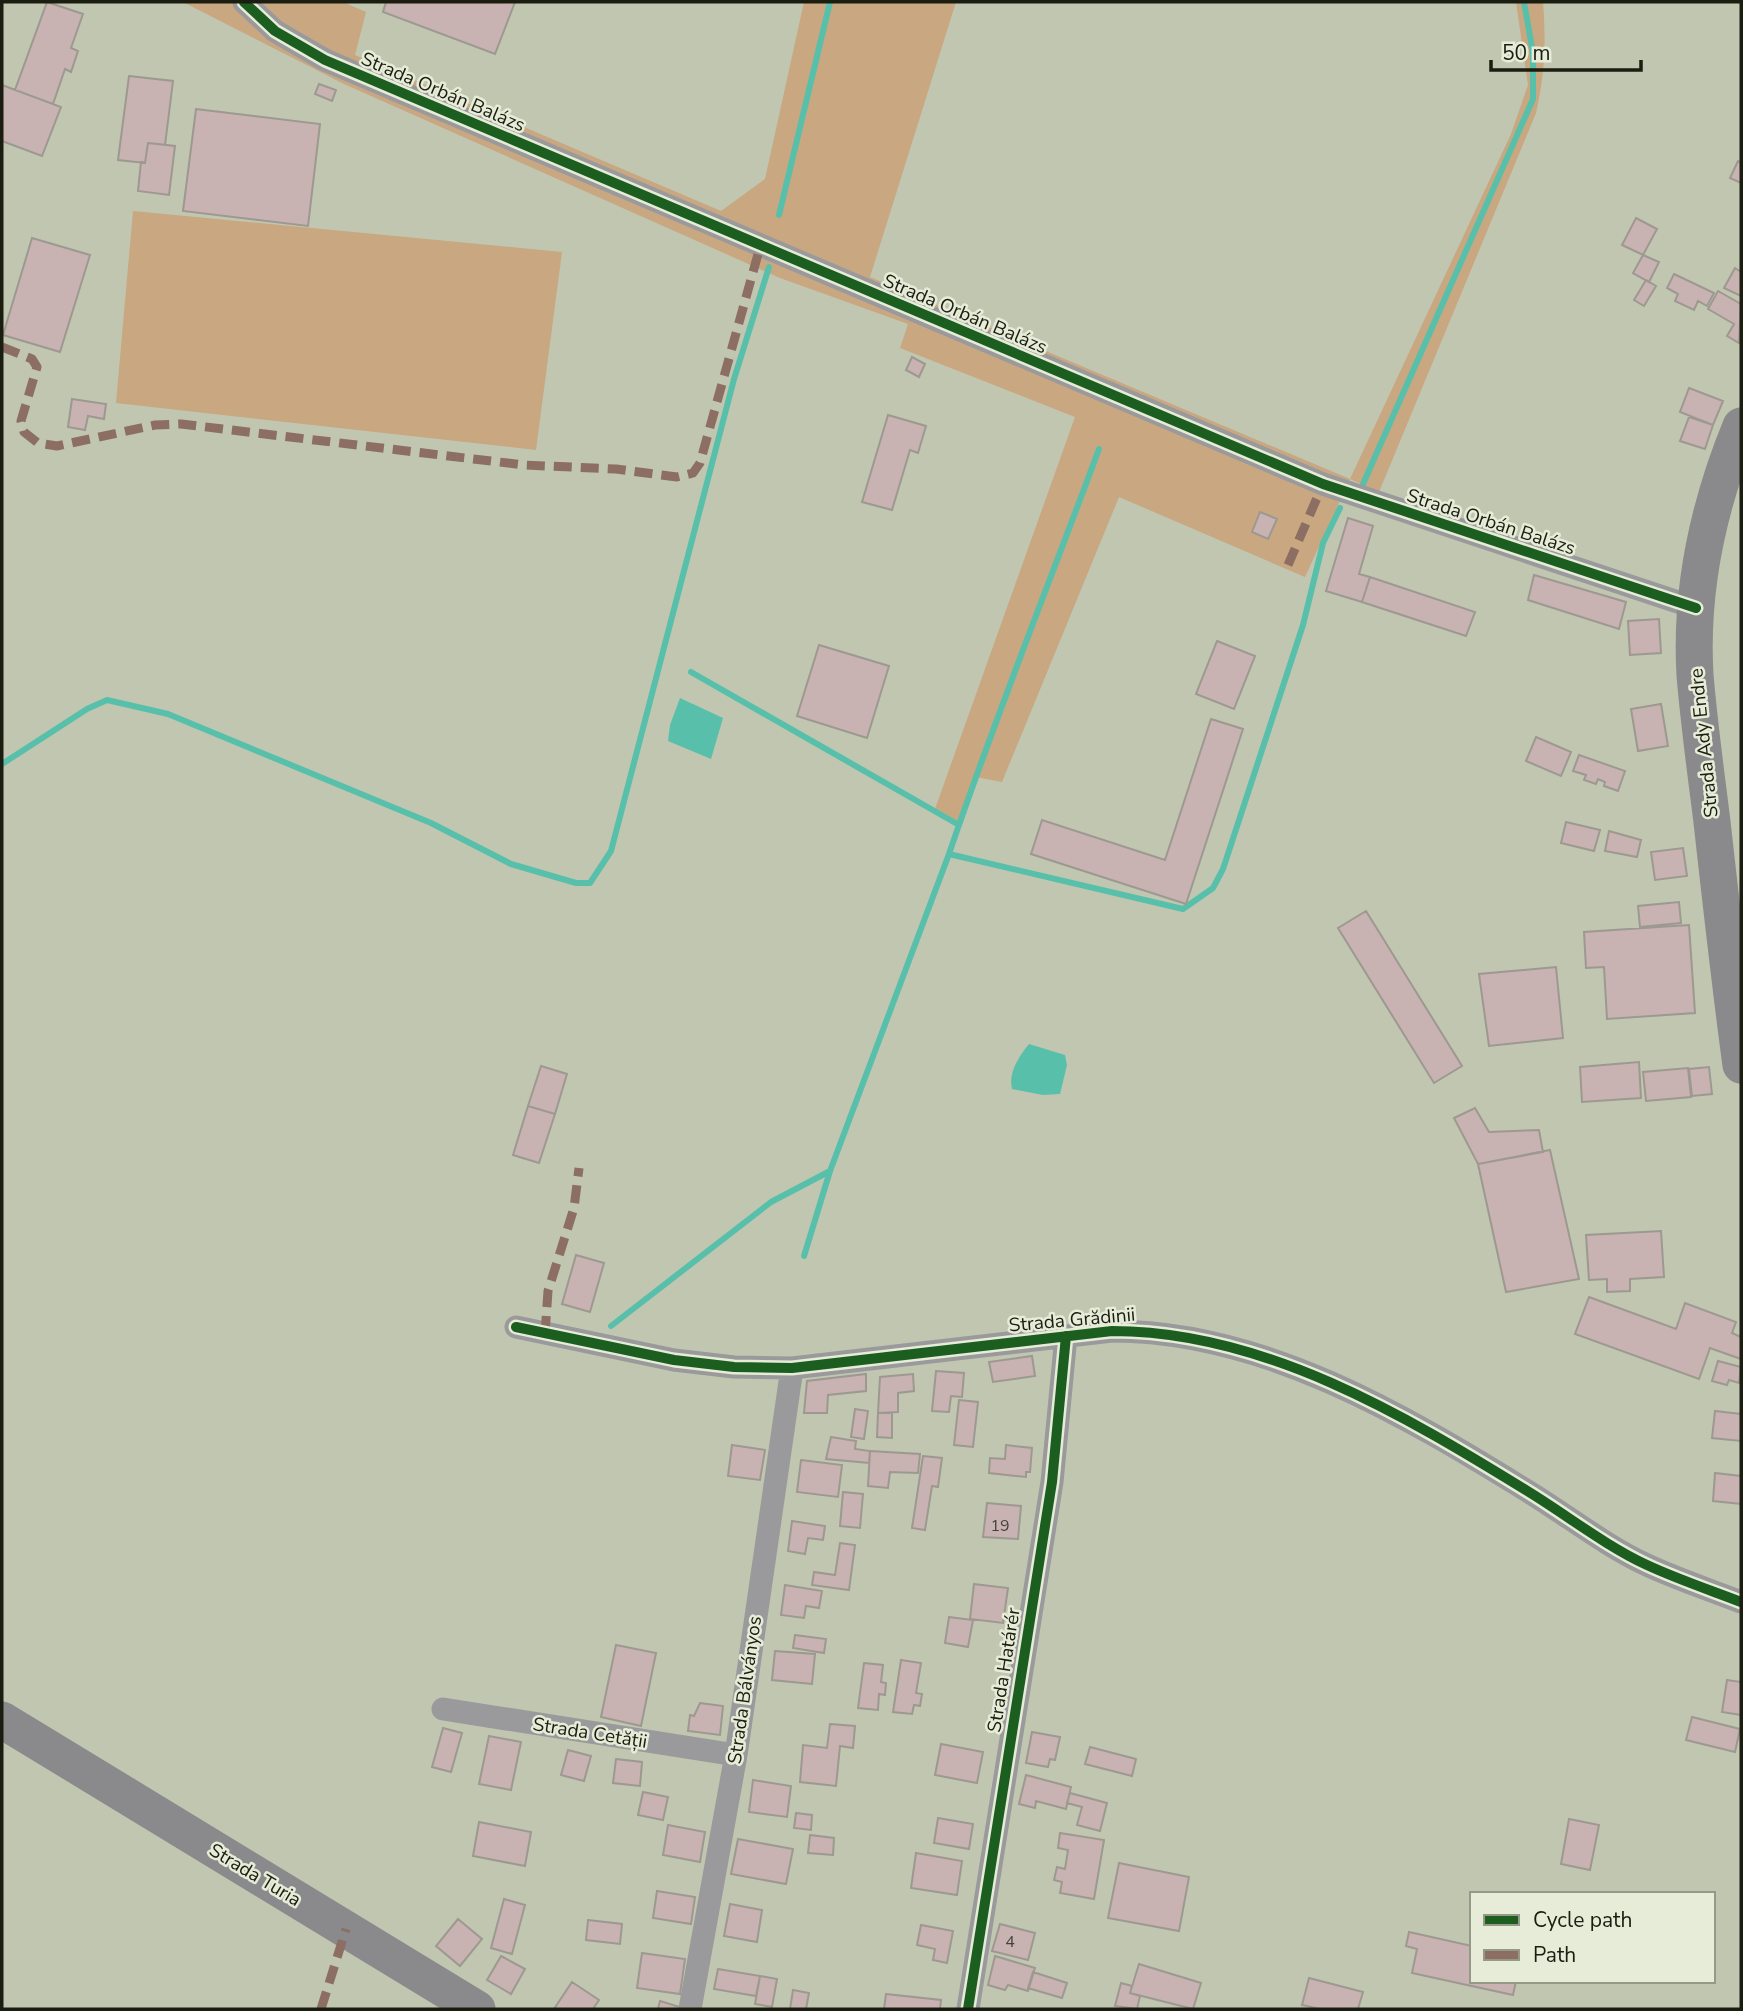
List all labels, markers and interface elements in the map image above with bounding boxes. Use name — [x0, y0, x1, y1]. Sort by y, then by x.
scale bar — [1491, 28, 1642, 72]
text: 50 m — [1502, 39, 1551, 67]
street label: Strada Orbán Balázs — [357, 46, 529, 138]
street label: Strada Orbán Balázs — [879, 268, 1051, 360]
street label: Strada Orbán Balázs — [1403, 482, 1579, 562]
street label: Strada Ady Endre — [1683, 667, 1725, 819]
street label: Strada Grădinii — [1008, 1302, 1136, 1338]
house number: 19 — [990, 1515, 1010, 1537]
street label: Strada Határér — [981, 1606, 1027, 1734]
street label: Strada Bálványos — [722, 1614, 768, 1766]
street label: Strada Cetății — [531, 1711, 649, 1755]
street label: Strada Turia — [204, 1837, 306, 1913]
legend — [1470, 1892, 1715, 1983]
text: Cycle path — [1533, 1906, 1632, 1934]
house number: 4 — [1005, 1931, 1015, 1953]
text: Path — [1533, 1941, 1576, 1969]

